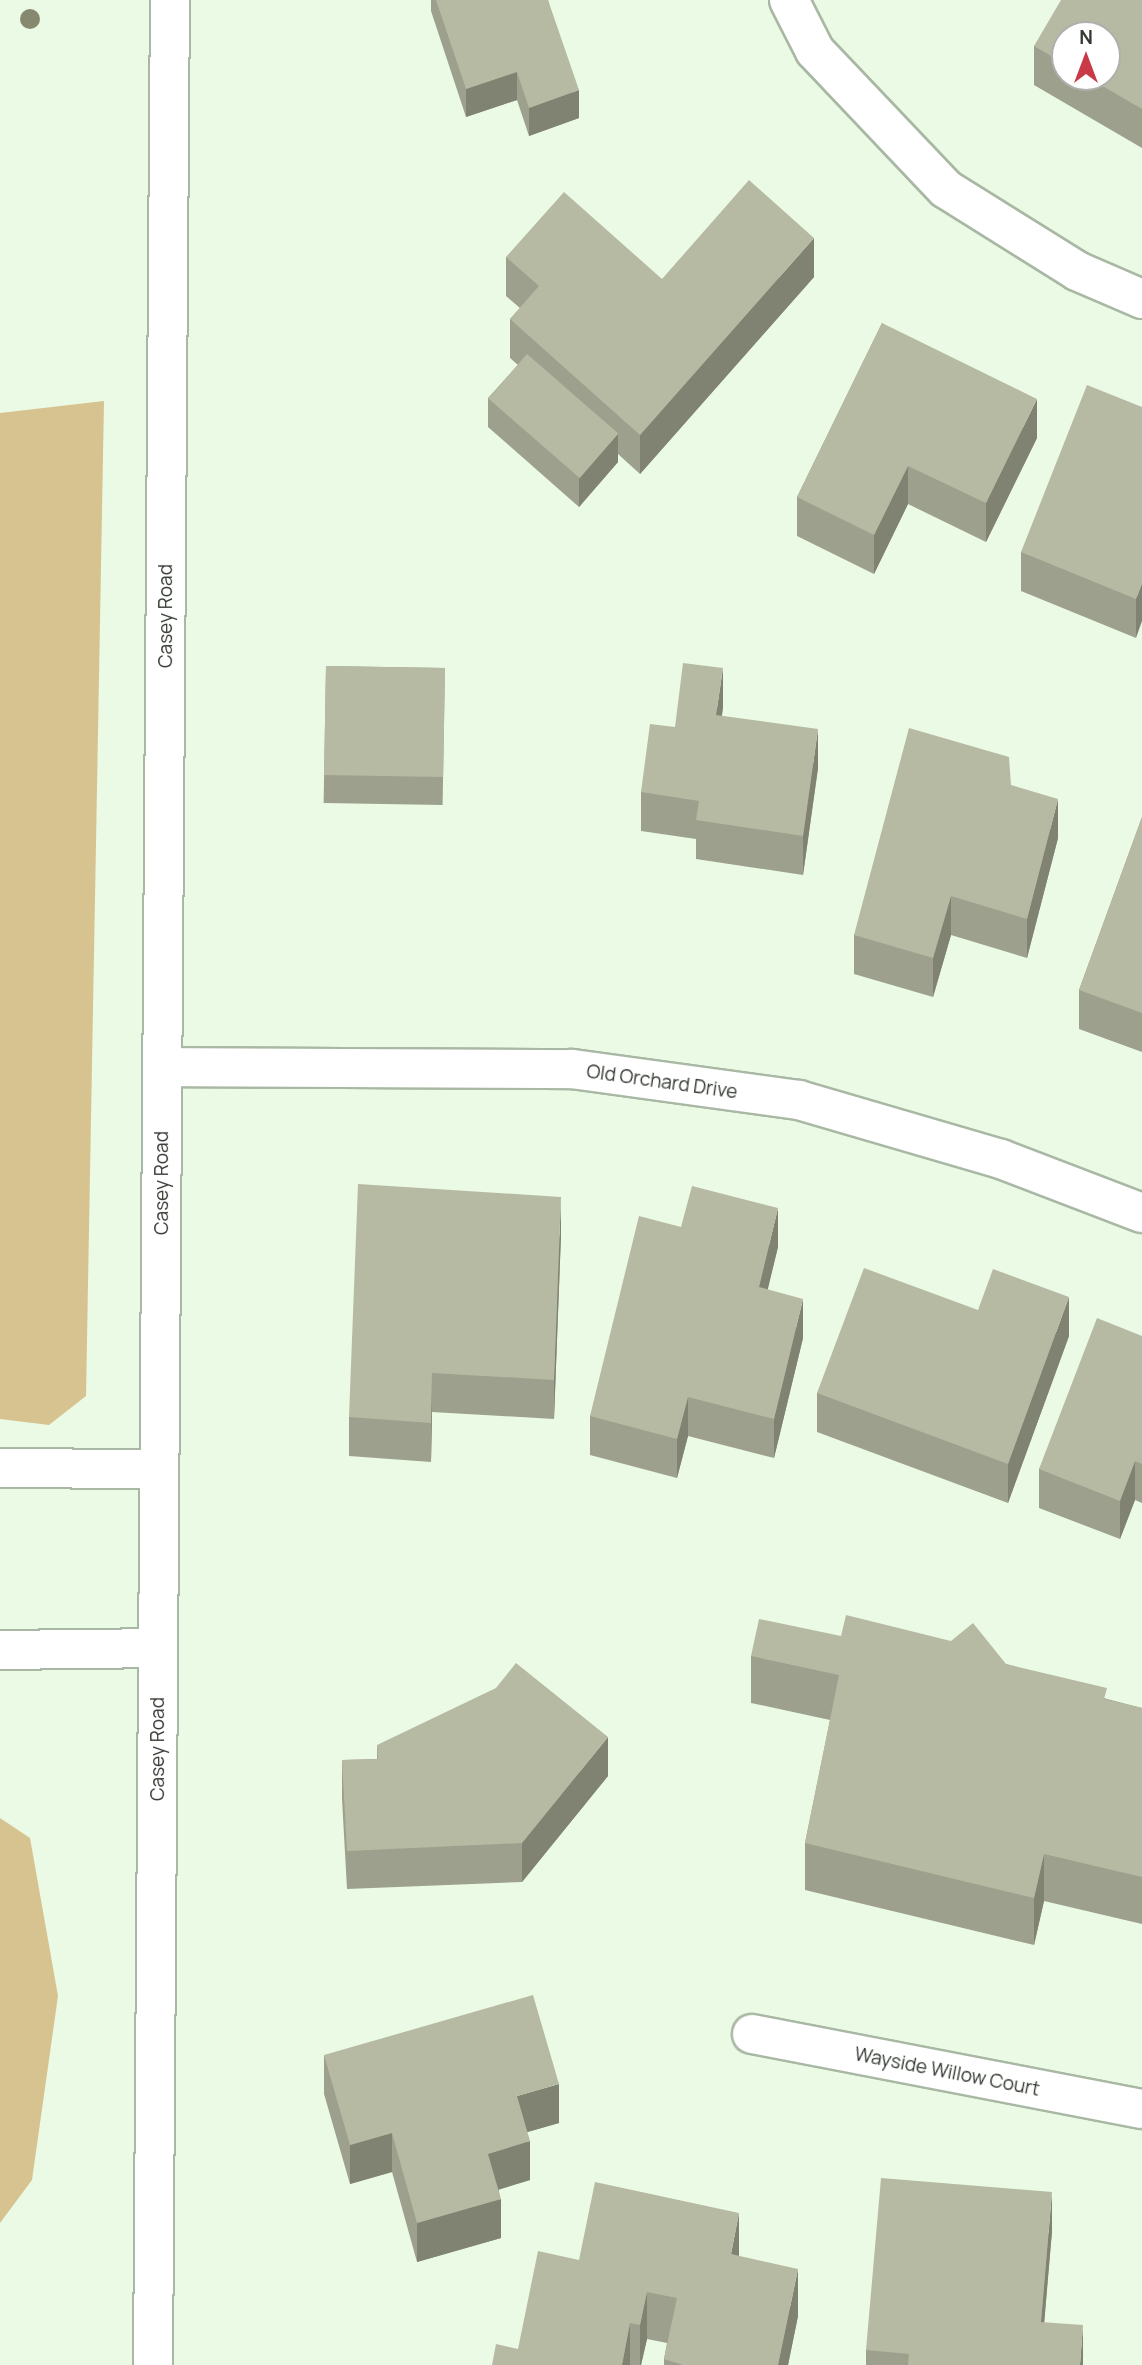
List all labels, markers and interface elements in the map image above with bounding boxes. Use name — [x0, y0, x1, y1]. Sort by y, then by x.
north arrow — [1051, 21, 1121, 91]
text: N — [1079, 24, 1093, 50]
street label: Casey Road — [155, 564, 177, 668]
street label: Old Orchard Drive — [585, 1060, 739, 1104]
street label: Casey Road — [151, 1131, 173, 1235]
street label: Casey Road — [147, 1697, 169, 1801]
street label: Wayside Willow Court — [853, 2043, 1041, 2101]

